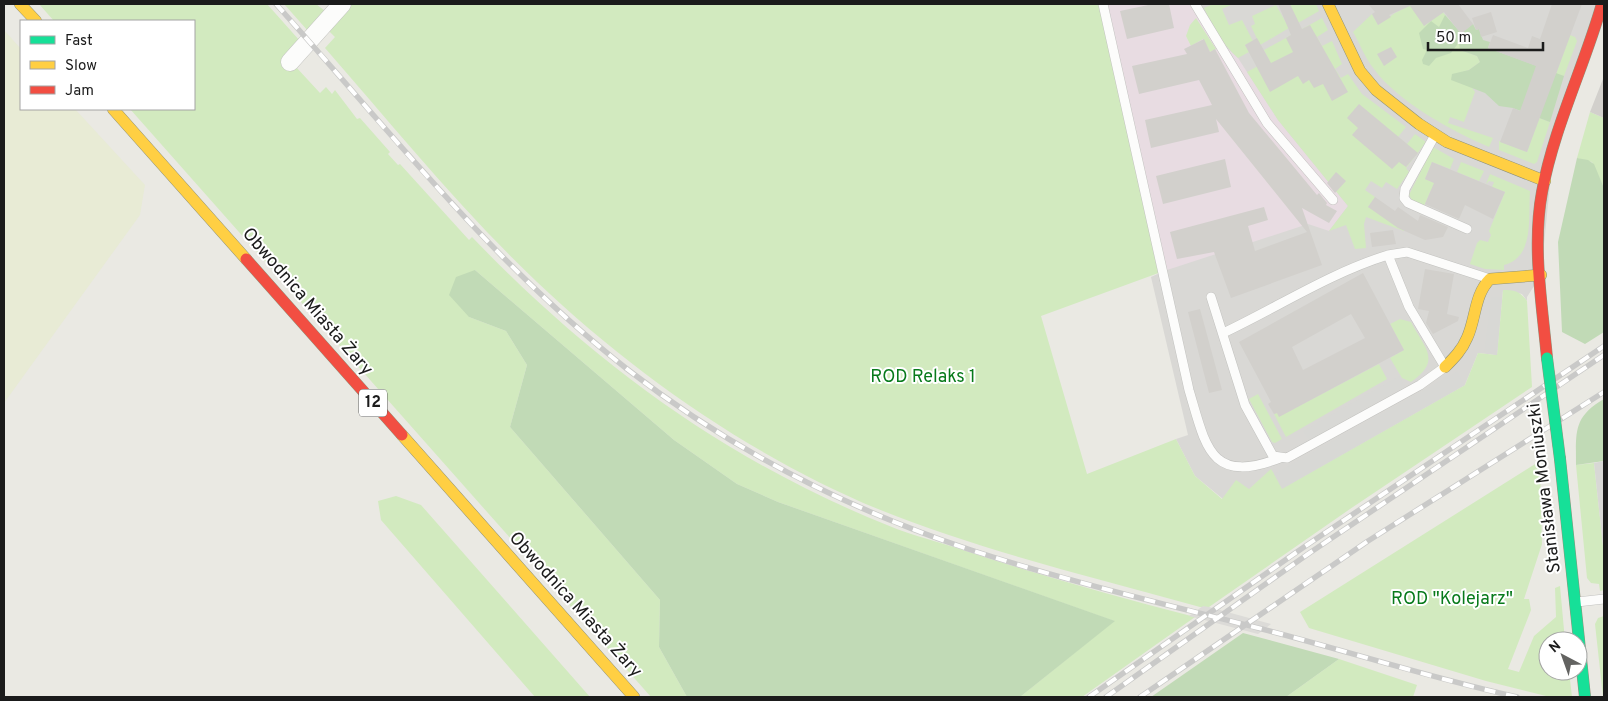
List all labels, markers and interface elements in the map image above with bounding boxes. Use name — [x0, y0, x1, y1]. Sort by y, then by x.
legend — [20, 20, 195, 110]
scale bar — [1428, 20, 1543, 52]
text: 50 m — [1436, 29, 1471, 48]
text: Fast — [65, 32, 93, 51]
text: Slow — [65, 57, 97, 76]
text: Jam — [65, 82, 94, 101]
street label: Obwodnica Miasta Żary — [236, 222, 379, 381]
park label: ROD Relaks 1 — [870, 366, 976, 389]
road number: 12 — [359, 389, 387, 416]
street label: Stanisława Moniuszki — [1523, 402, 1567, 574]
street label: Obwodnica Miasta Żary — [503, 526, 648, 683]
park label: ROD "Kolejarz" — [1391, 588, 1513, 611]
north arrow — [1538, 631, 1588, 681]
text: N — [1546, 638, 1565, 657]

